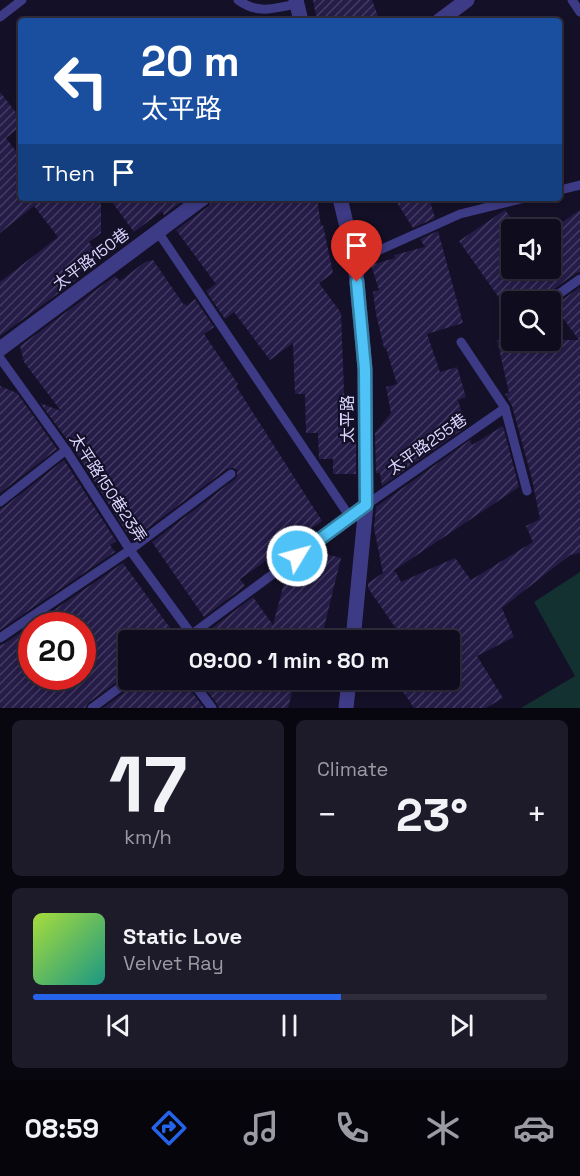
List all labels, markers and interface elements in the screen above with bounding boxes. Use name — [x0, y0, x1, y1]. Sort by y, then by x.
text: 20 m — [141, 35, 240, 88]
icon: left — [42, 42, 120, 120]
text: 太平路 — [141, 91, 222, 126]
icon: arrive — [107, 156, 140, 189]
text: Then — [42, 159, 95, 187]
map controls — [501, 219, 561, 351]
button: sound — [501, 219, 561, 279]
pin — [331, 220, 382, 282]
street label: 太平路150巷 — [49, 223, 133, 295]
icon: arrive — [340, 229, 373, 262]
button: search — [501, 291, 561, 351]
street label: 太平路 — [337, 395, 358, 443]
street label: 太平路255巷 — [383, 409, 471, 479]
street label: 太平路150巷23弄 — [65, 430, 151, 546]
position arrow — [265, 524, 329, 588]
speed limit sign: 20 — [18, 612, 96, 690]
text: 09:00 · 1 min · 80 m — [189, 646, 389, 674]
text: 17 — [109, 735, 187, 835]
text: Climate — [317, 756, 388, 782]
text: 23° — [396, 787, 468, 844]
text: − — [317, 794, 337, 836]
text: + — [527, 794, 547, 836]
text: km/h — [124, 824, 172, 850]
text: Static Love — [123, 922, 242, 950]
text: Velvet Ray — [123, 950, 224, 976]
icon: previous — [102, 1009, 135, 1042]
icon: pause — [273, 1009, 306, 1042]
icon: next — [445, 1009, 478, 1042]
icon: directions — [148, 1107, 190, 1149]
icon: music — [240, 1107, 282, 1149]
icon: phone — [331, 1107, 373, 1149]
icon: climate — [422, 1107, 464, 1149]
icon: car — [513, 1107, 555, 1149]
text: 08:59 — [25, 1111, 99, 1146]

